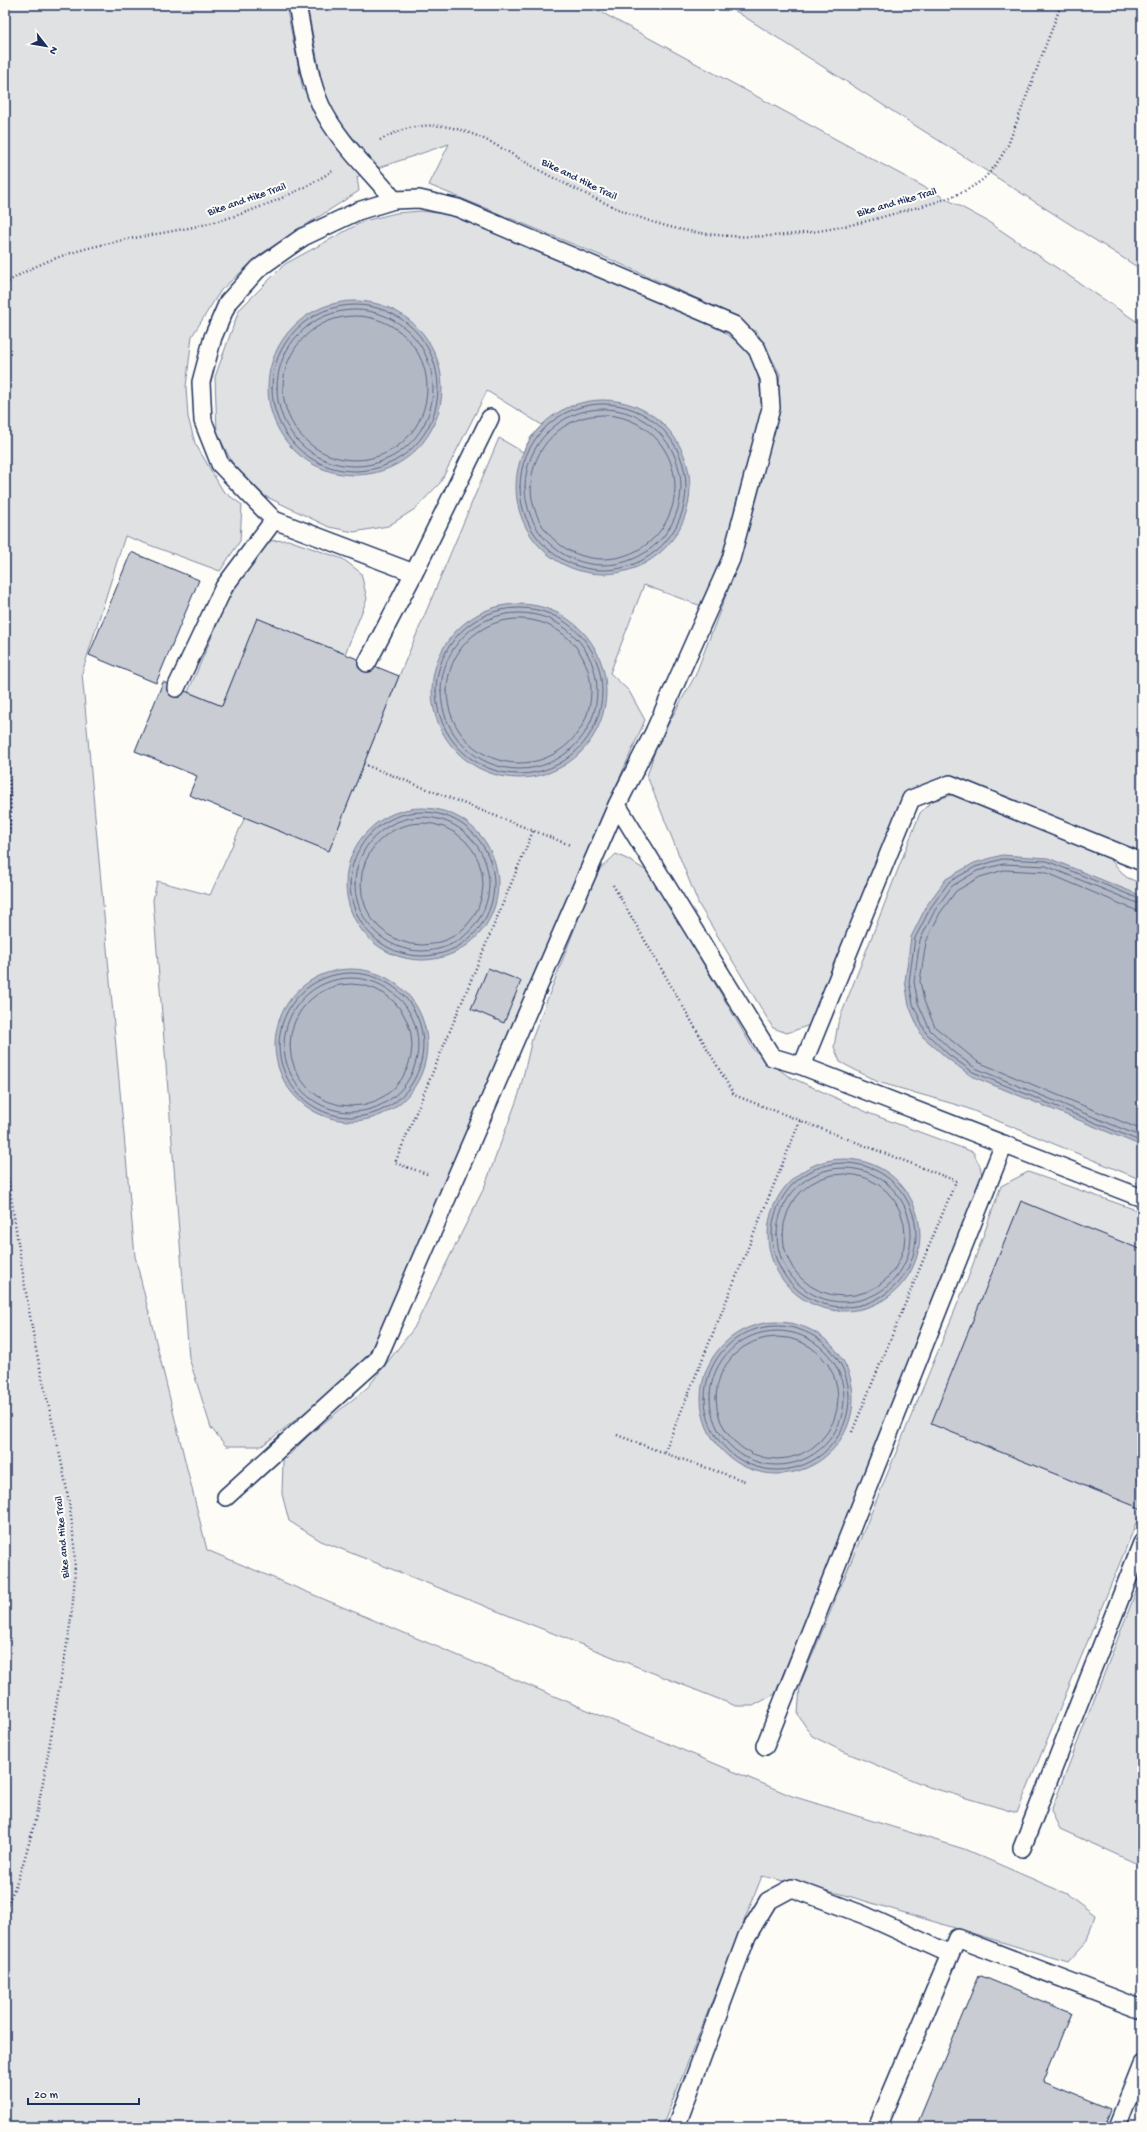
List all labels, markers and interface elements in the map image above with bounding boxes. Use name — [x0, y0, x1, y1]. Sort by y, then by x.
north arrow — [26, 26, 66, 66]
text: N — [46, 44, 60, 56]
street label: Bike and Hike Trail — [538, 156, 619, 204]
street label: Bike and Hike Trail — [205, 181, 288, 219]
street label: Bike and Hike Trail — [855, 186, 939, 220]
street label: Bike and Hike Trail — [53, 1495, 73, 1580]
scale bar — [28, 2080, 139, 2106]
text: 20 m — [34, 2089, 59, 2103]

